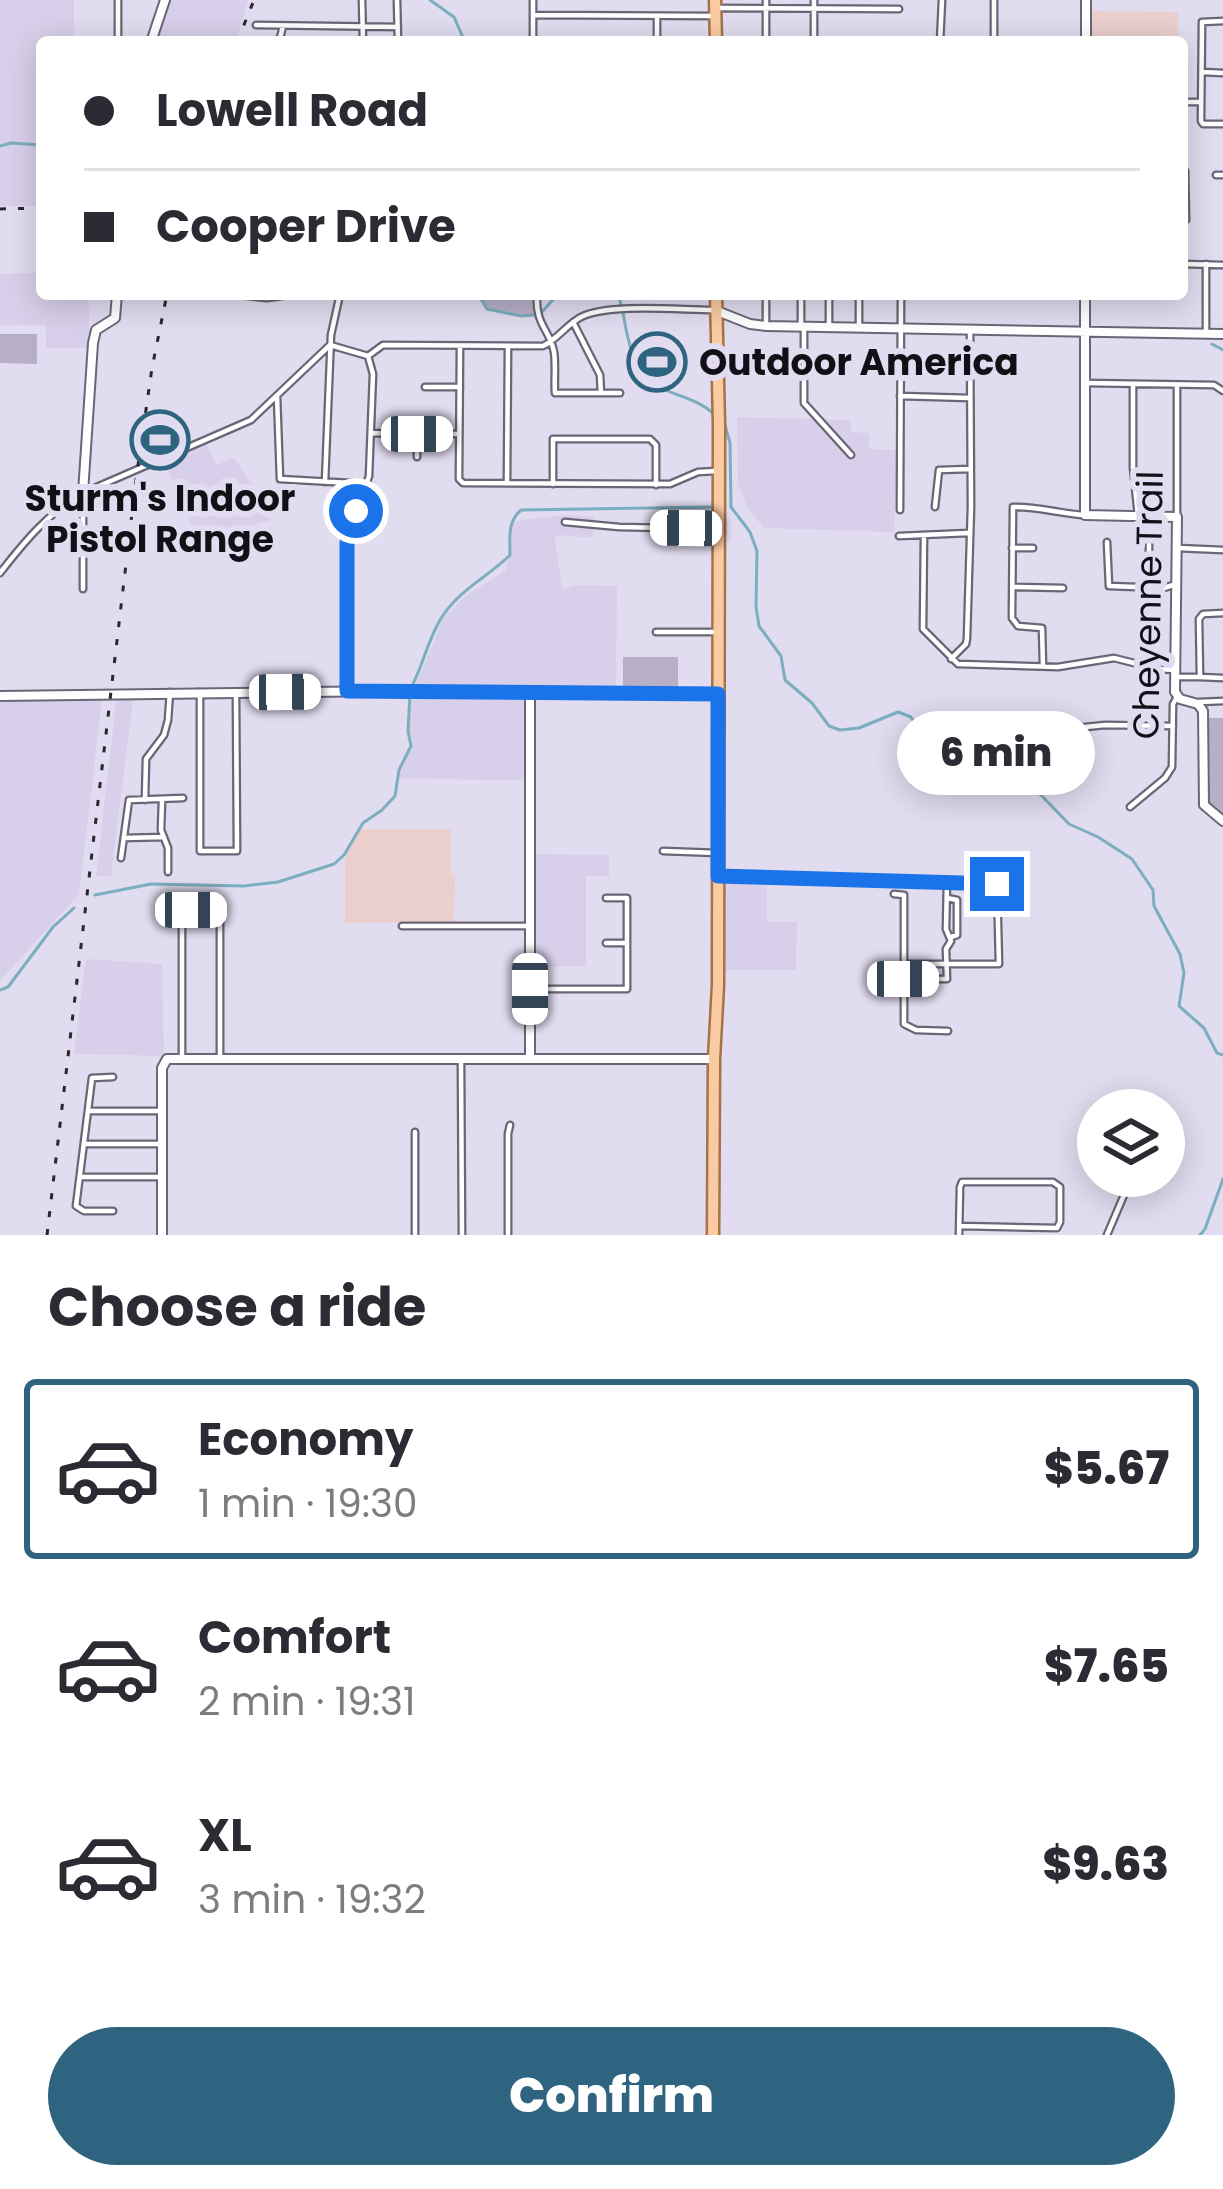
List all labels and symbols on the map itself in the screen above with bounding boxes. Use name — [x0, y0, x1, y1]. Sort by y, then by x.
sports icon: Outdoor America — [626, 331, 688, 393]
place label: Outdoor America — [699, 337, 1019, 388]
sports icon: Sturm's Indoor Pistol Range — [129, 409, 191, 471]
car — [381, 416, 453, 452]
street label: Cheyenne Trail — [1120, 470, 1176, 740]
place label: Sturm's Indoor Pistol Range — [25, 473, 295, 565]
route start — [329, 484, 383, 538]
car — [650, 509, 722, 547]
car — [249, 673, 321, 711]
callout: 6 min — [898, 710, 1096, 794]
route end — [970, 857, 1024, 911]
car — [155, 892, 227, 928]
car — [512, 953, 548, 1025]
car — [867, 961, 939, 997]

